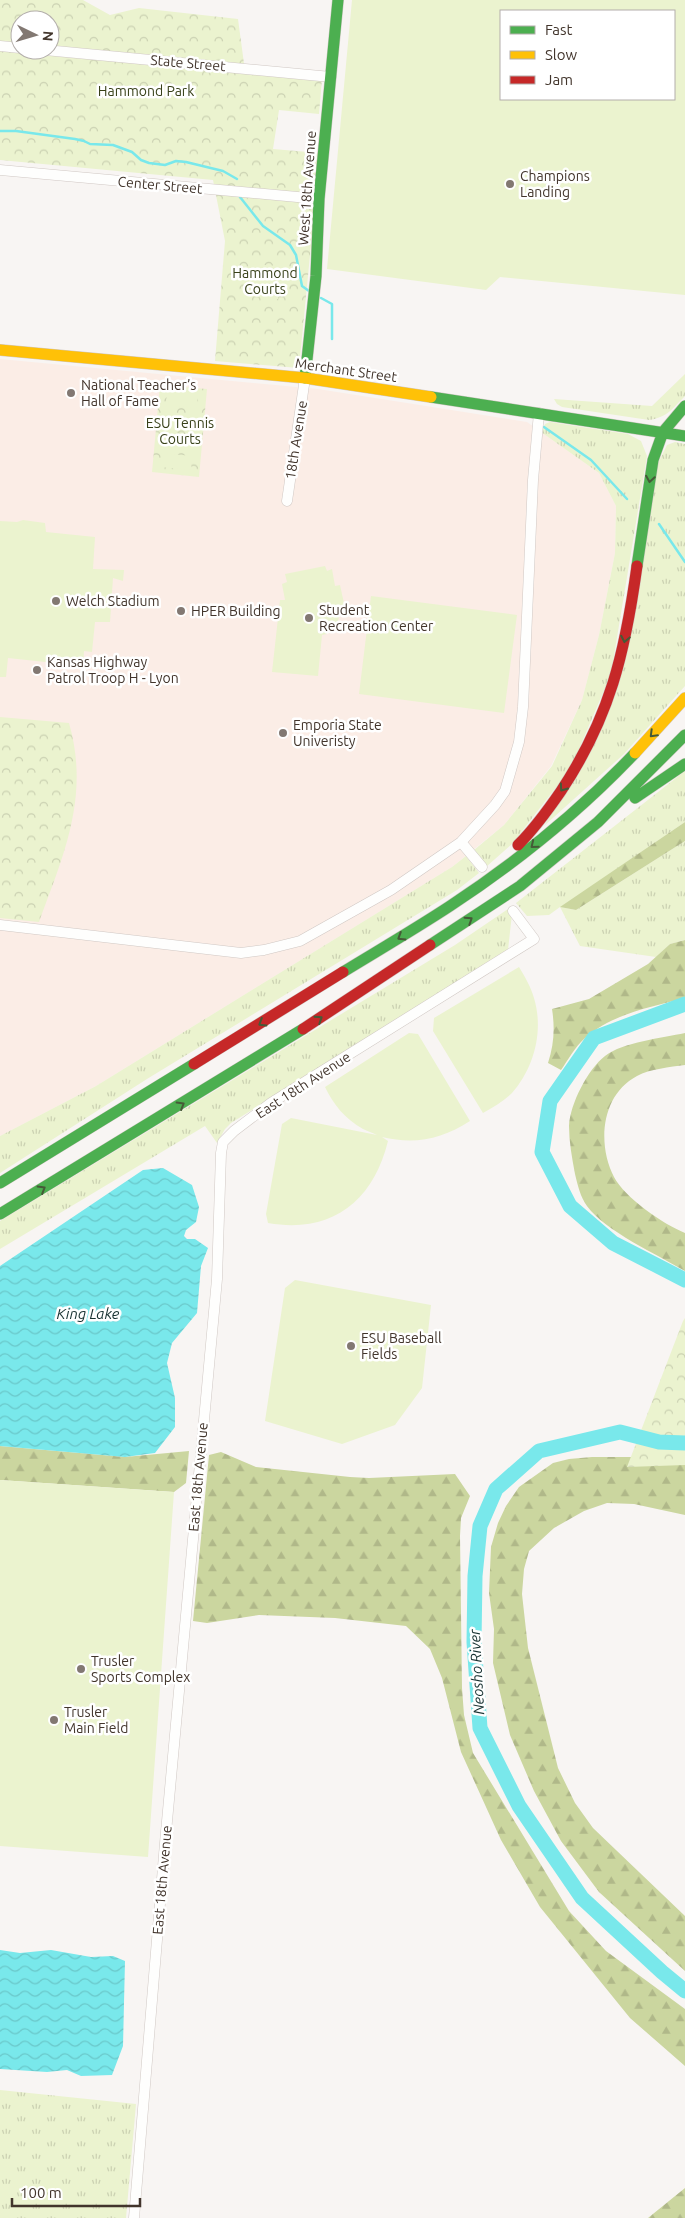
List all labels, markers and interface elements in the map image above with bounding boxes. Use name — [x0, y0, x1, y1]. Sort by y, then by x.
north arrow — [10, 10, 60, 60]
legend — [500, 10, 675, 100]
text: Fast — [545, 21, 573, 38]
text: N — [40, 30, 56, 42]
text: Slow — [545, 46, 578, 63]
street label: State Street — [150, 52, 227, 74]
text: Jam — [545, 71, 573, 88]
park label: Hammond Park — [98, 83, 194, 99]
street label: West 18th Avenue — [295, 130, 319, 246]
place label: Champions Landing — [520, 168, 590, 200]
street label: Center Street — [117, 173, 204, 197]
marker: Champions Landing — [504, 178, 516, 190]
park label: Hammond Courts — [232, 265, 298, 297]
street label: Merchant Street — [294, 355, 398, 385]
place label: National Teacher’s Hall of Fame — [81, 377, 196, 409]
marker: National Teacher’s Hall of Fame — [65, 387, 77, 399]
street label: 18th Avenue — [282, 399, 310, 481]
park label: ESU Tennis Courts — [146, 415, 214, 447]
one-way arrow — [645, 475, 656, 483]
place label: Welch Stadium — [66, 593, 160, 609]
marker: Welch Stadium — [50, 595, 62, 607]
place label: Student Recreation Center — [319, 602, 434, 634]
place label: HPER Building — [191, 603, 281, 619]
marker: HPER Building — [175, 605, 187, 617]
marker: Student Recreation Center — [303, 612, 315, 624]
one-way arrow — [620, 635, 630, 644]
place label: Kansas Highway Patrol Troop H - Lyon — [47, 654, 179, 686]
marker: Kansas Highway Patrol Troop H - Lyon — [31, 664, 43, 676]
place label: Emporia State Univeristy — [293, 717, 382, 749]
marker: Emporia State Univeristy — [277, 727, 289, 739]
one-way arrow — [650, 729, 659, 738]
one-way arrow — [560, 782, 569, 792]
one-way arrow — [531, 839, 540, 847]
one-way arrow — [463, 917, 473, 926]
one-way arrow — [397, 931, 406, 941]
one-way arrow — [259, 1016, 268, 1026]
one-way arrow — [313, 1016, 322, 1025]
street label: East 18th Avenue — [253, 1048, 353, 1122]
one-way arrow — [175, 1102, 184, 1111]
one-way arrow — [36, 1186, 45, 1196]
water label: King Lake — [57, 1305, 120, 1322]
place label: ESU Baseball Fields — [361, 1330, 442, 1362]
marker: ESU Baseball Fields — [345, 1340, 357, 1352]
street label: East 18th Avenue — [185, 1422, 211, 1532]
water label: Neosho River — [466, 1628, 487, 1715]
place label: Trusler Sports Complex — [91, 1653, 190, 1685]
marker: Trusler Sports Complex — [75, 1663, 87, 1675]
place label: Trusler Main Field — [64, 1704, 128, 1736]
marker: Trusler Main Field — [48, 1714, 60, 1726]
street label: East 18th Avenue — [149, 1825, 175, 1935]
scale bar — [12, 2176, 140, 2208]
text: 100 m — [20, 2184, 62, 2201]

